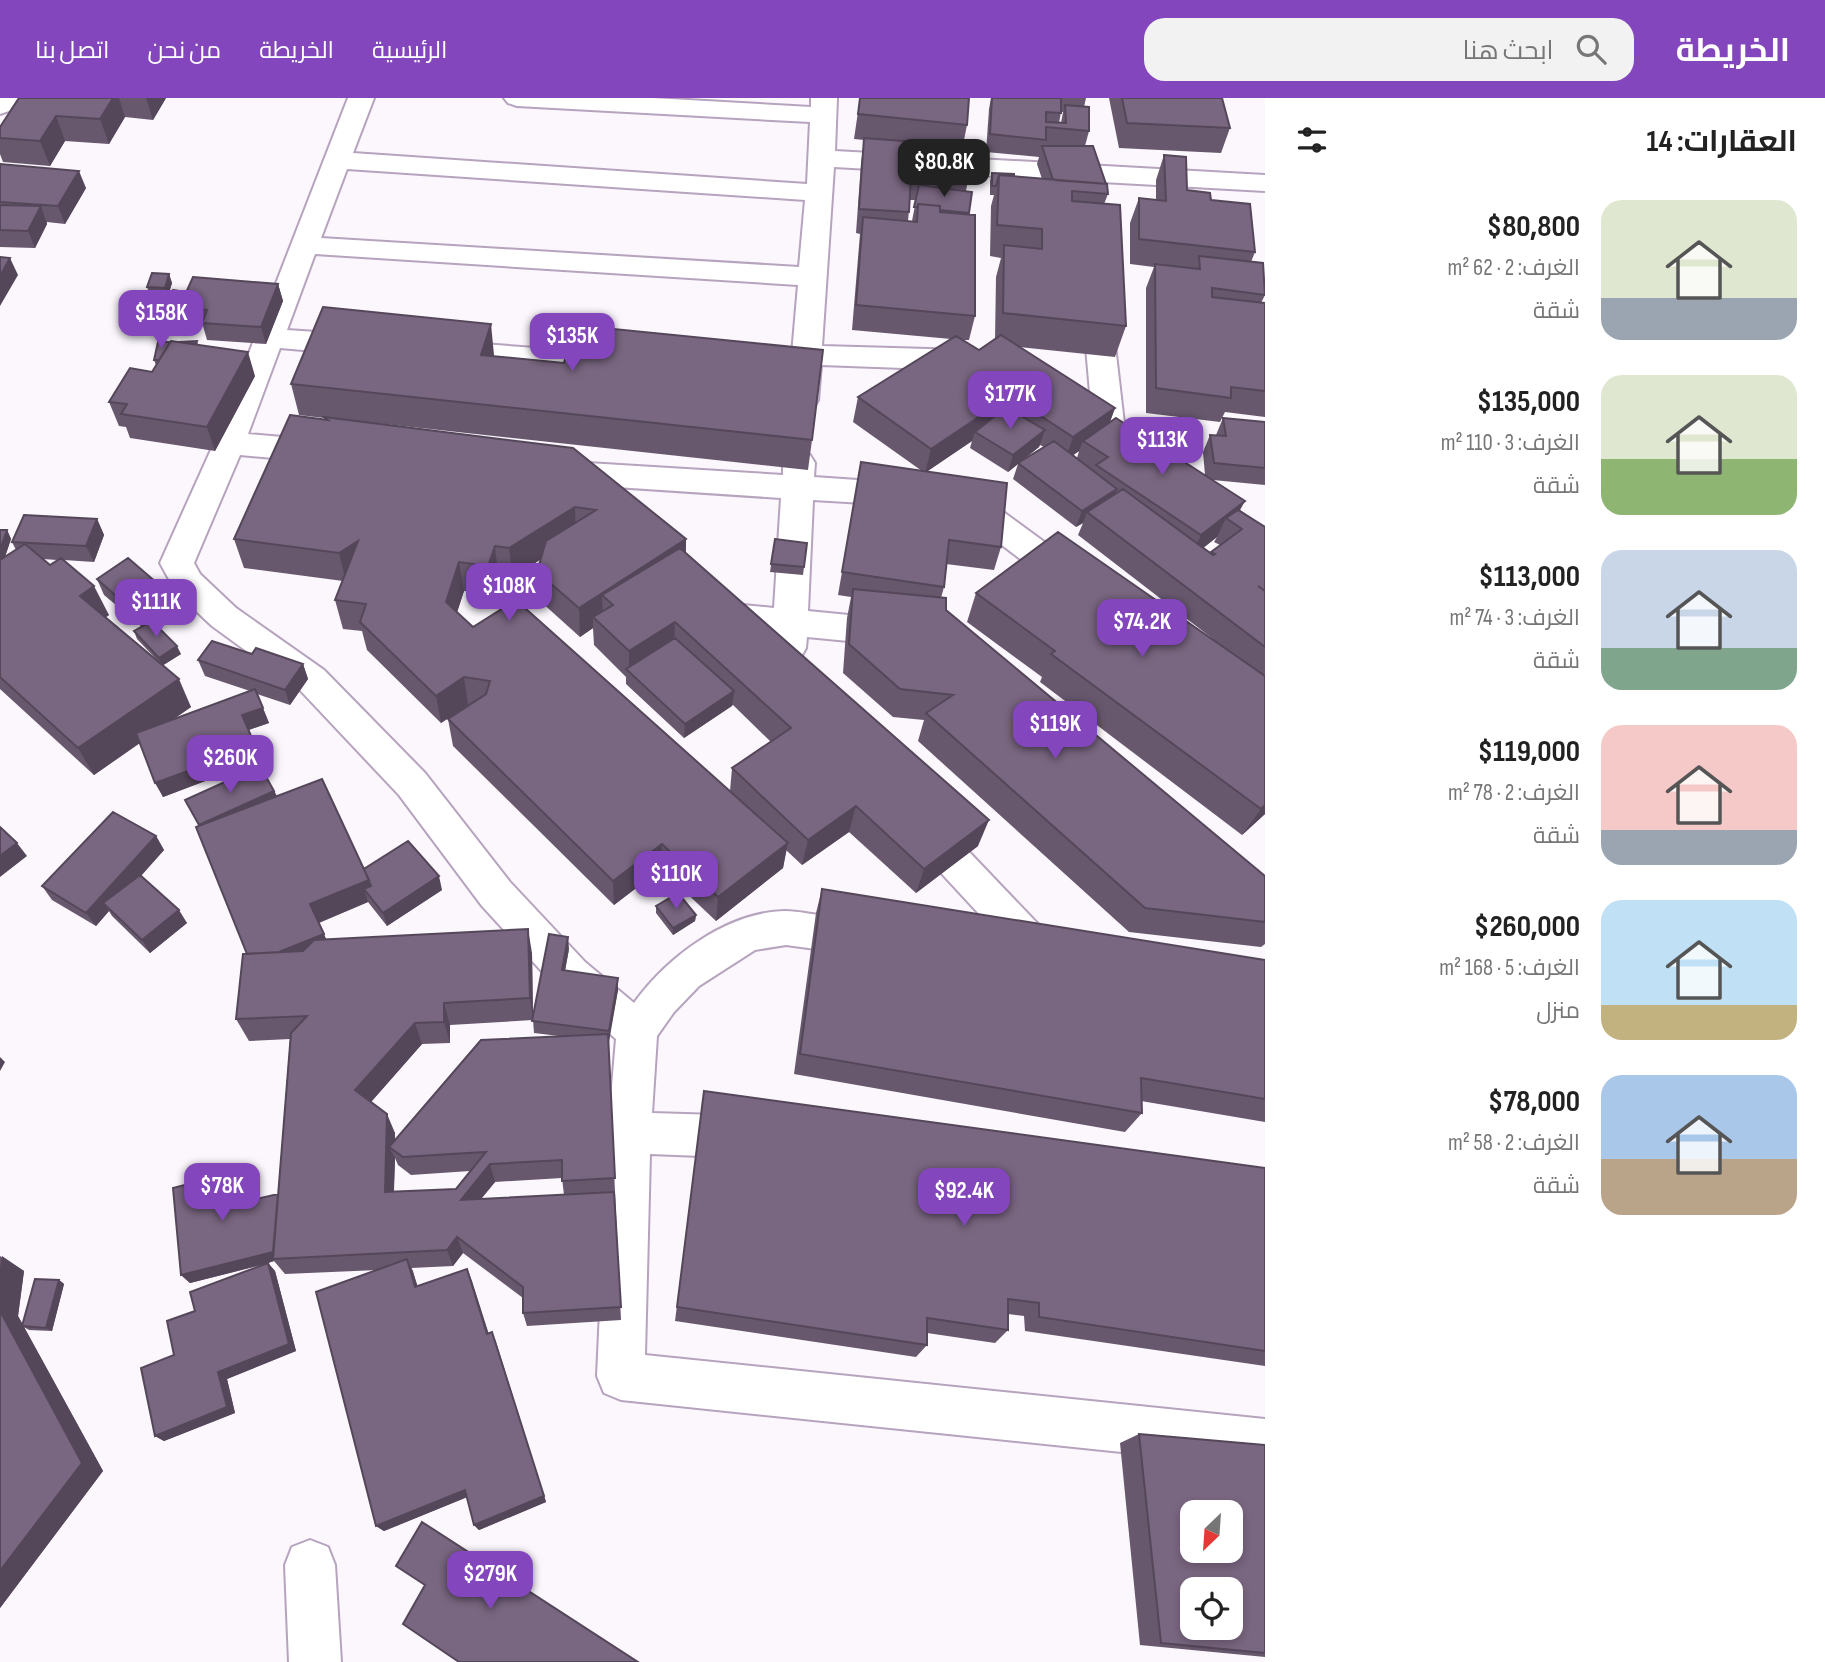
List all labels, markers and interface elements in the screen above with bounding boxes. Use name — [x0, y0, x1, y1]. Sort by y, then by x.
search box — [1144, 18, 1634, 81]
icon: search — [1572, 30, 1610, 68]
text: الخريطة — [1676, 31, 1790, 71]
text: اتصل بنا — [35, 36, 109, 65]
text: من نحن — [147, 36, 221, 65]
text: الخريطة — [259, 36, 334, 65]
text: الرئيسية — [372, 36, 447, 65]
text: ابحث هنا — [1463, 36, 1554, 67]
icon: filters — [1293, 121, 1331, 159]
text: العقارات: 14 — [1646, 124, 1797, 160]
pin: $80.8K — [887, 140, 1001, 199]
text: $80.8K — [914, 148, 974, 176]
text: $80,800 — [1487, 209, 1580, 245]
icon: home — [1657, 228, 1741, 312]
text: الغرف: 2 · 62 m² — [1447, 254, 1580, 282]
pin: $158K — [112, 290, 210, 350]
text: شقة — [1533, 297, 1580, 325]
text: $158K — [134, 299, 188, 327]
pin: $135K — [523, 314, 621, 373]
text: $135K — [546, 322, 598, 350]
pin: $177K — [961, 372, 1059, 431]
text: $177K — [984, 380, 1036, 408]
text: $135,000 — [1477, 384, 1580, 420]
icon: home — [1657, 403, 1741, 487]
pin: $113K — [1113, 418, 1211, 477]
text: $113K — [1136, 426, 1188, 454]
text: الغرف: 3 · 110 m² — [1441, 429, 1580, 457]
text: شقة — [1533, 472, 1580, 500]
text: $113,000 — [1478, 559, 1580, 595]
pin: $108K — [460, 564, 558, 623]
text: $108K — [482, 572, 536, 600]
icon: home — [1657, 578, 1741, 662]
pin: $111K — [107, 580, 205, 639]
text: $111K — [131, 588, 181, 616]
pin: $74.2K — [1085, 600, 1199, 659]
text: الغرف: 3 · 74 m² — [1449, 604, 1580, 632]
text: $74.2K — [1113, 608, 1171, 636]
text: شقة — [1533, 647, 1580, 675]
pin: $119K — [1006, 702, 1104, 761]
text: $119K — [1029, 710, 1081, 738]
text: $119,000 — [1478, 734, 1580, 770]
pin: $260K — [181, 736, 279, 795]
text: $260K — [203, 744, 257, 772]
icon: home — [1657, 753, 1741, 837]
text: الغرف: 2 · 78 m² — [1448, 779, 1580, 807]
text: شقة — [1533, 822, 1580, 850]
pin: $110K — [627, 852, 725, 911]
text: $110K — [650, 860, 702, 888]
text: $260,000 — [1474, 909, 1580, 945]
icon: home — [1657, 928, 1741, 1012]
text: الغرف: 5 · 168 m² — [1439, 954, 1580, 982]
text: منزل — [1536, 997, 1580, 1025]
text: $78,000 — [1488, 1084, 1580, 1120]
icon: home — [1657, 1103, 1741, 1187]
text: الغرف: 2 · 58 m² — [1448, 1129, 1580, 1157]
pin: $78K — [181, 1164, 263, 1223]
pin: $92.4K — [907, 1168, 1021, 1228]
text: $78K — [200, 1172, 244, 1200]
text: شقة — [1533, 1172, 1580, 1200]
text: $92.4K — [934, 1177, 994, 1205]
north arrow — [1180, 1500, 1242, 1563]
map controls — [1180, 1500, 1243, 1640]
pin: $279K — [441, 1552, 539, 1611]
text: $279K — [463, 1560, 517, 1588]
button: locate — [1180, 1577, 1243, 1640]

